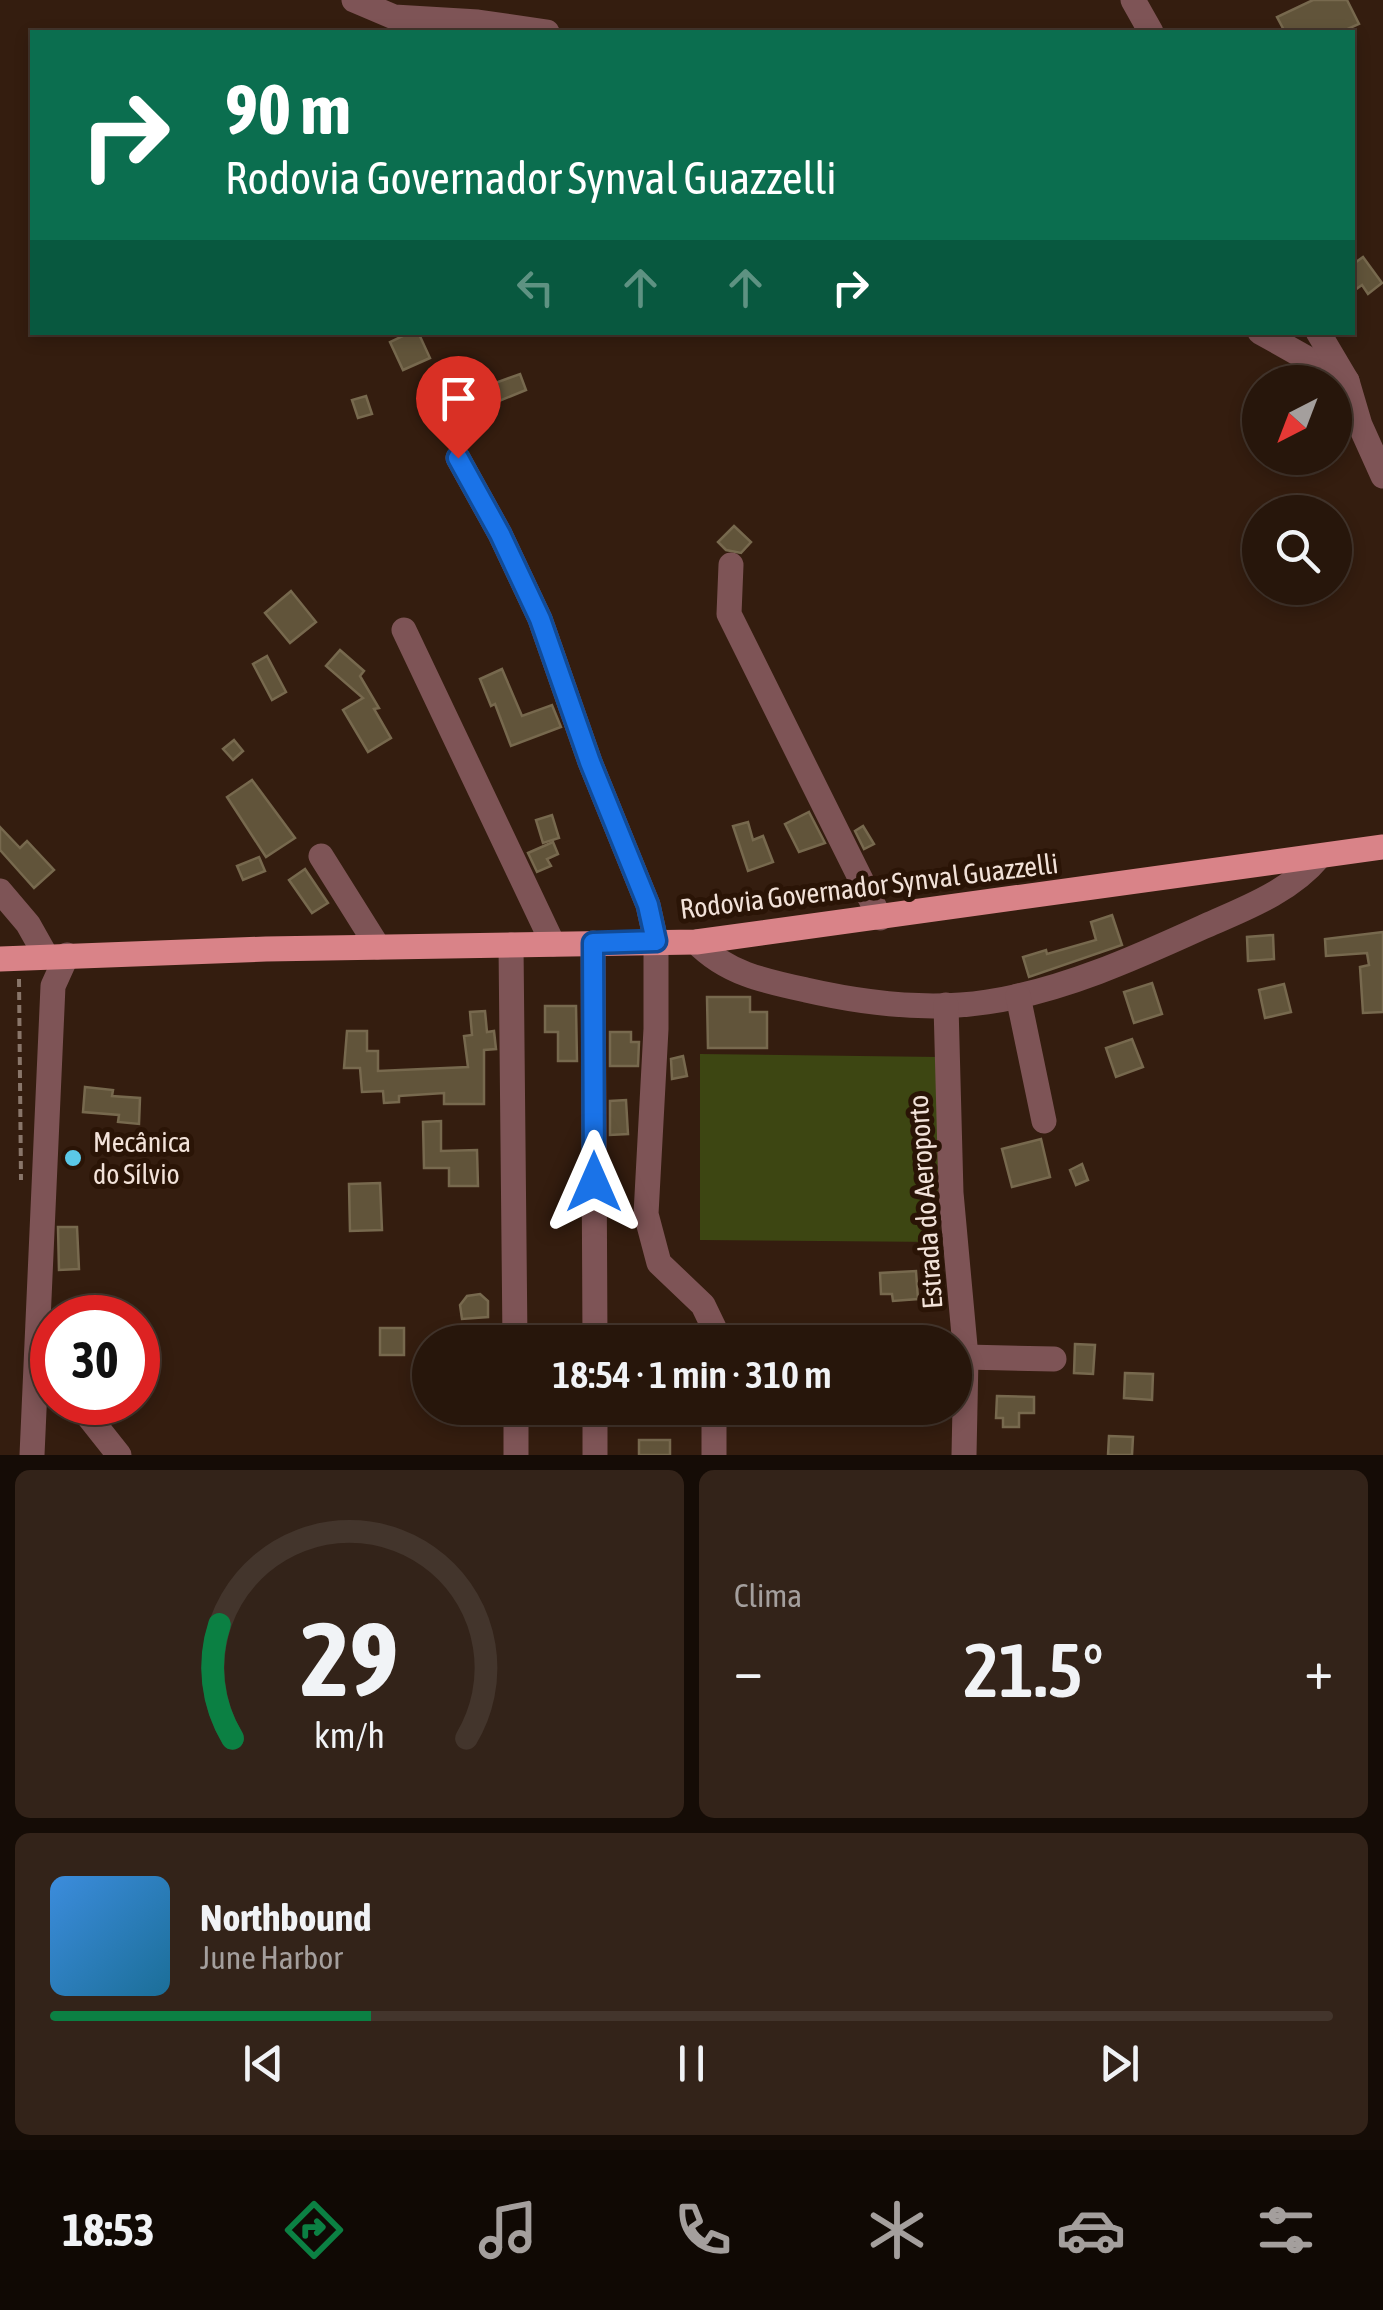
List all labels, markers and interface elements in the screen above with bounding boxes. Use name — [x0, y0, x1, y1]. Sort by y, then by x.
text: 90 m — [225, 69, 351, 149]
icon: right — [60, 70, 190, 200]
text: Rodovia Governador Synval Guazzelli — [225, 152, 837, 204]
icon: left — [508, 260, 563, 315]
icon: ahead — [613, 260, 668, 315]
icon: ahead — [718, 260, 773, 315]
icon: right — [823, 260, 878, 315]
pin — [416, 356, 501, 459]
north arrow — [1242, 365, 1352, 475]
map controls — [1242, 365, 1352, 605]
icon: arrive — [431, 371, 486, 426]
button: search — [1242, 495, 1352, 605]
street label: Rodovia Governador Synval Guazzelli — [678, 847, 1060, 925]
street label: Estrada do Aeroporto — [902, 1094, 948, 1310]
place label: Mecânica do Sílvio — [93, 1126, 191, 1190]
position arrow — [542, 1130, 646, 1234]
marker: Mecânica do Sílvio — [62, 1147, 84, 1169]
speed limit sign: 30 — [30, 1295, 160, 1425]
text: 18:54 · 1 min · 310 m — [552, 1353, 832, 1396]
text: Clima — [734, 1577, 802, 1614]
text: 29 — [301, 1599, 398, 1718]
text: 21.5° — [964, 1627, 1103, 1713]
text: − — [734, 1638, 763, 1701]
text: + — [1304, 1638, 1333, 1701]
text: km/h — [314, 1715, 385, 1756]
text: Northbound — [200, 1896, 371, 1939]
text: June Harbor — [200, 1939, 343, 1976]
icon: previous — [236, 2036, 291, 2091]
icon: pause — [664, 2036, 719, 2091]
icon: next — [1092, 2036, 1147, 2091]
icon: directions — [279, 2195, 349, 2265]
icon: music — [473, 2195, 543, 2265]
icon: phone — [668, 2195, 738, 2265]
icon: climate — [862, 2195, 932, 2265]
icon: car — [1056, 2195, 1126, 2265]
icon: filters — [1251, 2195, 1321, 2265]
text: 18:53 — [62, 2204, 155, 2256]

